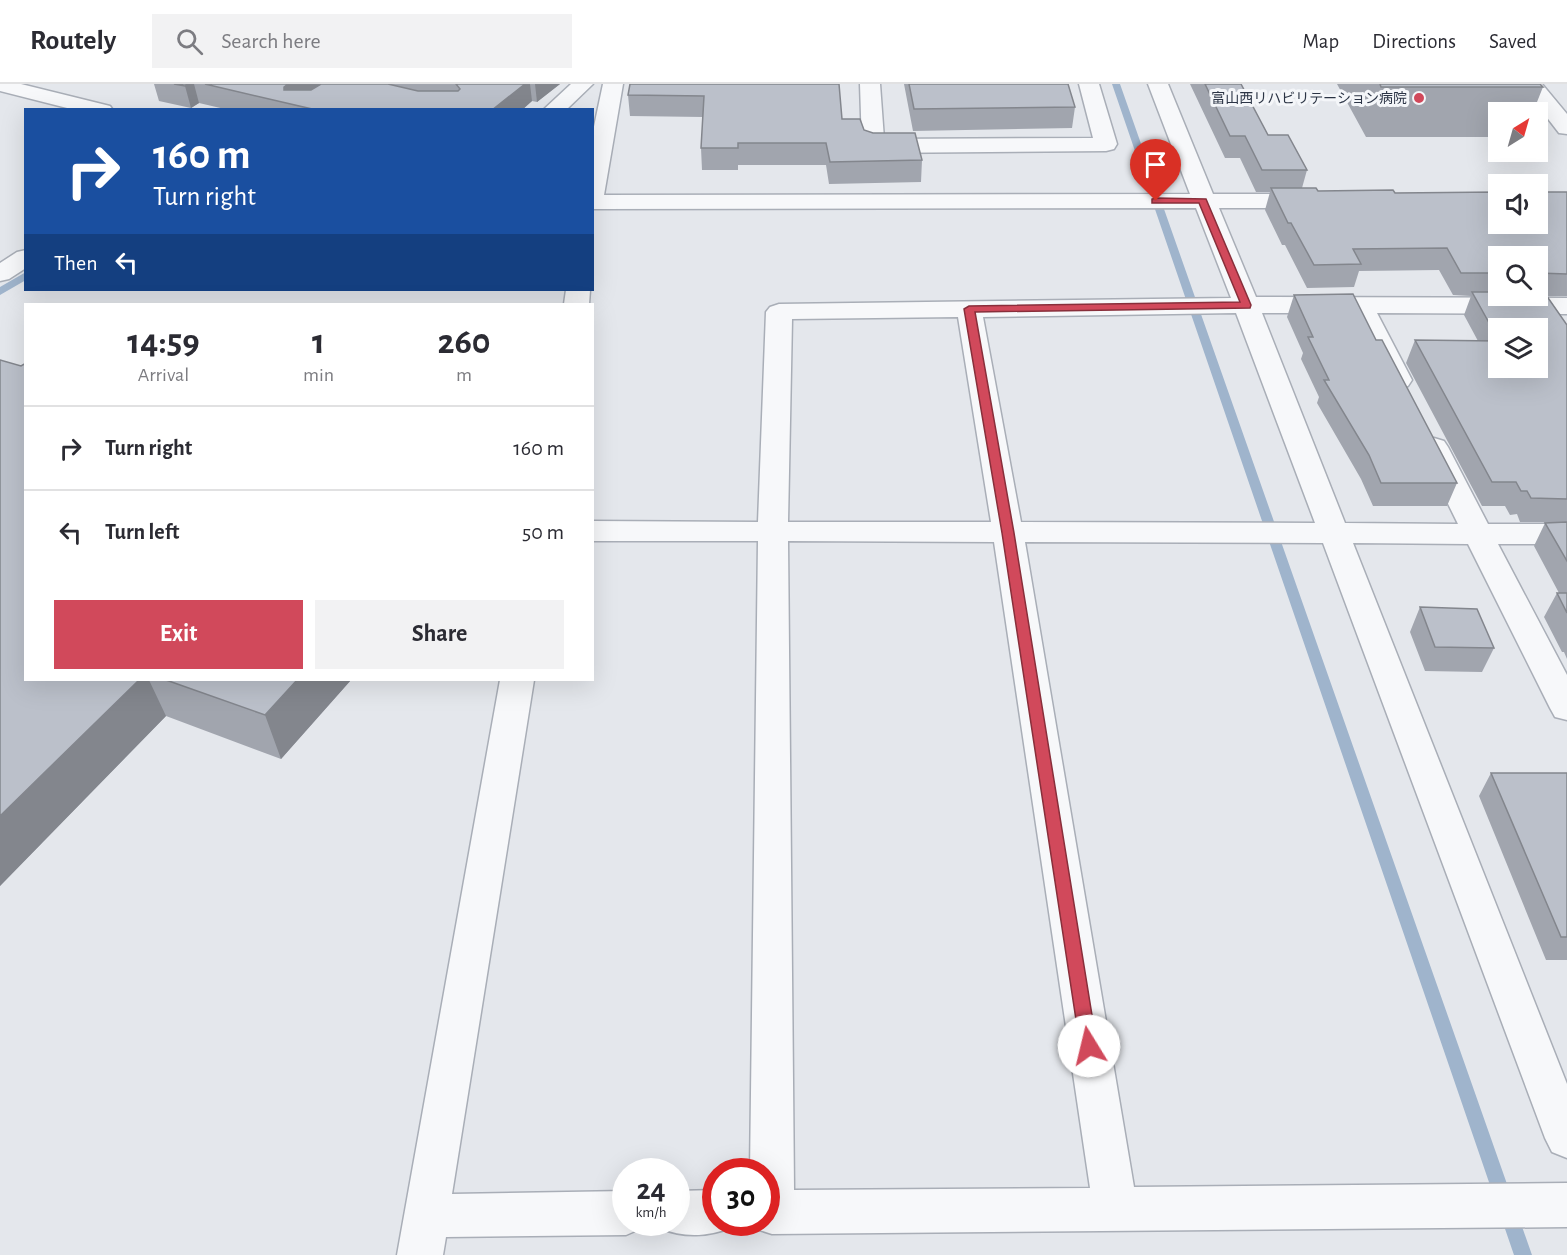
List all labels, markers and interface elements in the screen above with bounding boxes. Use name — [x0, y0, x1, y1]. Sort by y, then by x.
search box — [152, 14, 572, 68]
icon: search — [173, 25, 206, 58]
text: Routely — [30, 27, 116, 55]
text: Search here — [221, 30, 321, 52]
text: Map — [1303, 31, 1339, 52]
text: Directions — [1372, 31, 1456, 52]
text: Saved — [1489, 31, 1537, 52]
place label: 富山西リハビリテーション病院 — [1211, 91, 1407, 106]
marker: 富山西リハビリテーション病院 — [1412, 91, 1426, 105]
north arrow — [1488, 102, 1548, 162]
map controls — [1488, 102, 1548, 378]
icon: right — [54, 132, 132, 210]
text: 160 m — [153, 134, 251, 176]
pin — [1130, 139, 1181, 201]
icon: arrive — [1139, 148, 1172, 181]
button: sound — [1488, 174, 1548, 234]
text: Turn right — [153, 183, 256, 210]
icon: left — [110, 246, 143, 279]
button: search — [1488, 246, 1548, 306]
text: Then — [54, 252, 98, 274]
button: layers — [1488, 318, 1548, 378]
text: 14:59 — [127, 324, 200, 360]
text: 1 — [312, 324, 325, 360]
text: 260 — [438, 324, 491, 360]
text: Arrival — [138, 365, 189, 385]
text: min — [303, 365, 334, 385]
text: m — [456, 365, 472, 385]
icon: right — [54, 432, 87, 465]
text: Turn right — [105, 437, 192, 459]
text: 160 m — [513, 437, 564, 459]
icon: left — [54, 516, 87, 549]
text: Turn left — [105, 521, 179, 543]
text: 50 m — [522, 521, 564, 543]
button: Exit — [54, 600, 303, 669]
button: Share — [315, 600, 564, 669]
position arrow — [1057, 1014, 1121, 1078]
speed limit sign: 30 — [702, 1158, 780, 1236]
text: 24 — [636, 1175, 666, 1205]
text: km/h — [636, 1205, 666, 1220]

